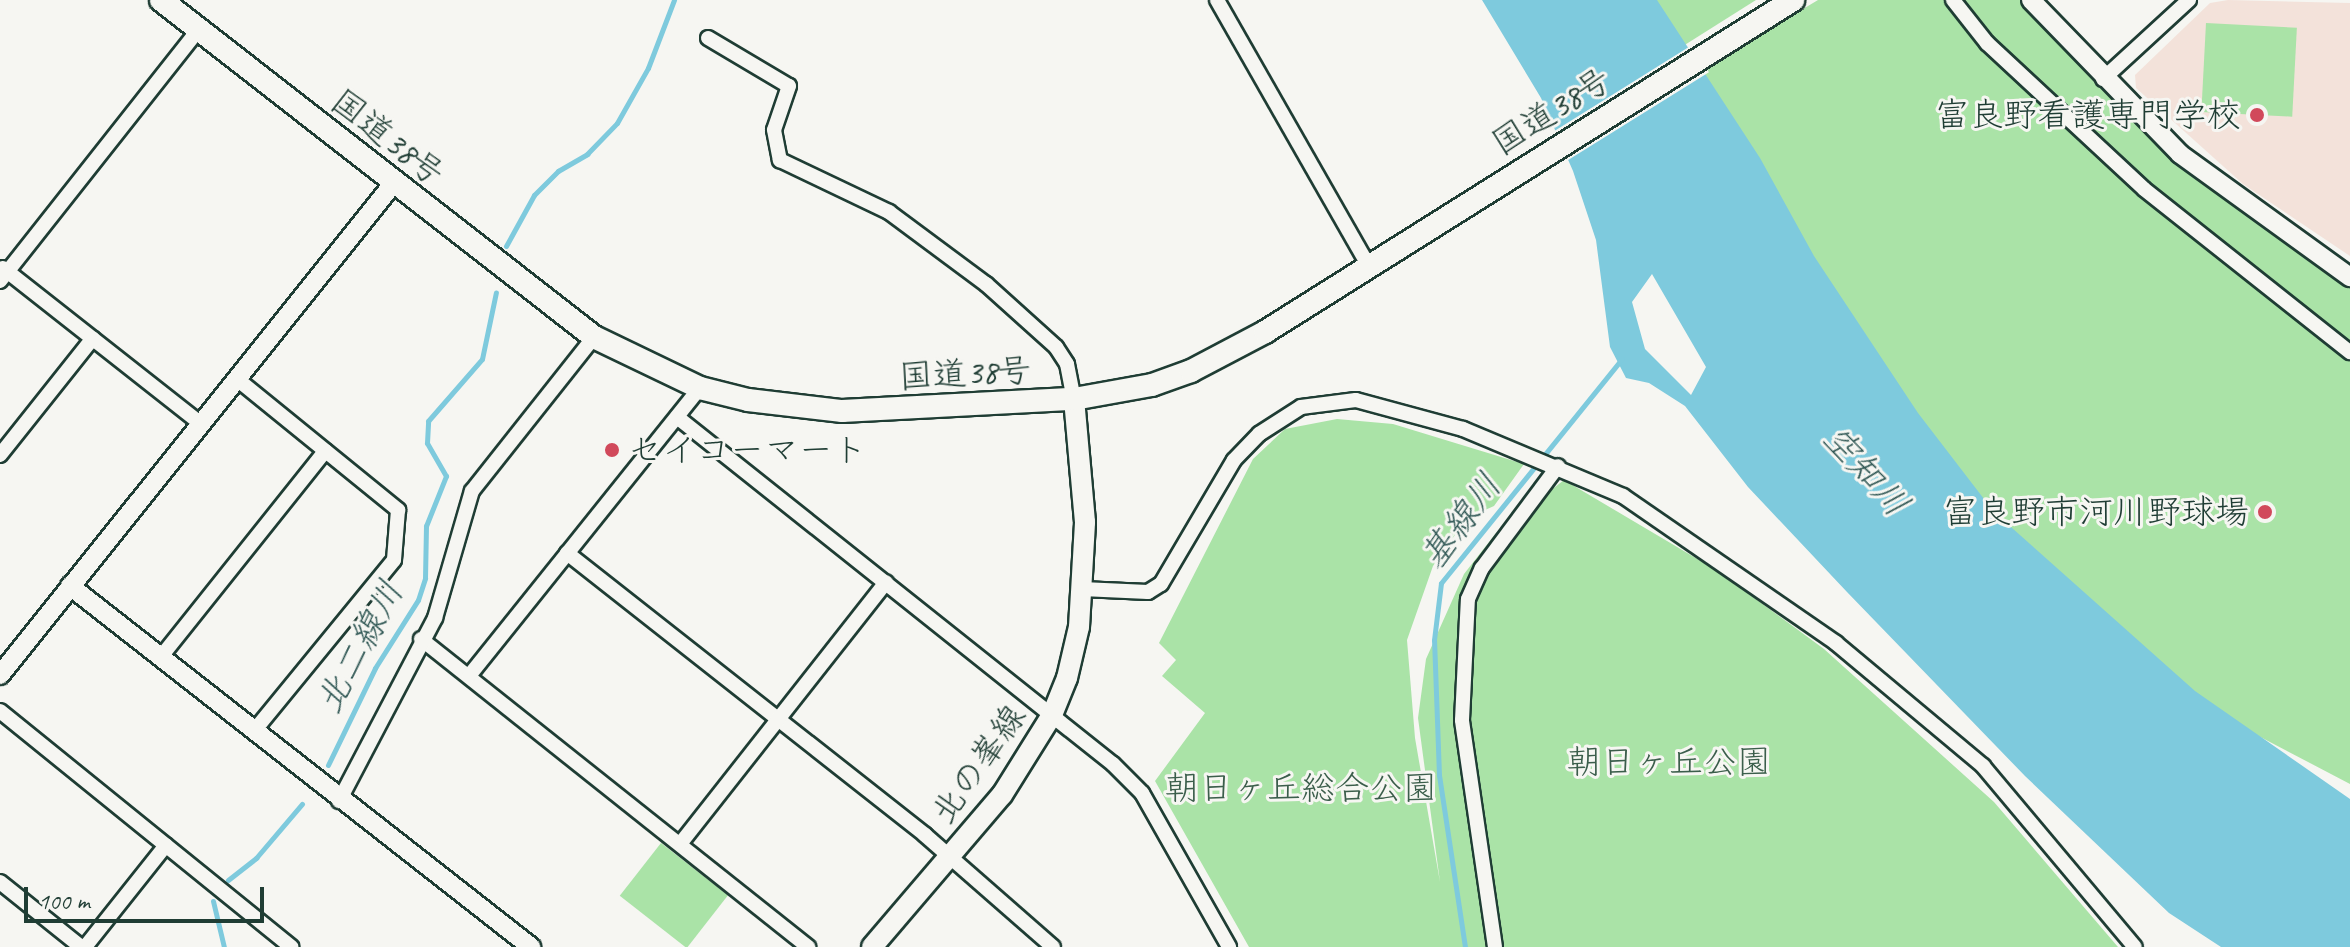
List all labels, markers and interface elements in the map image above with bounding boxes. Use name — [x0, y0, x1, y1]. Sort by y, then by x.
street label: 国道38号 — [1484, 59, 1618, 163]
street label: 国道38号 — [323, 80, 453, 194]
place label: 富良野看護専門学校 — [1935, 95, 2241, 135]
marker: 富良野看護専門学校 — [2248, 106, 2266, 124]
street label: 国道38号 — [898, 349, 1032, 397]
water label: 空知川 — [1814, 416, 1918, 526]
place label: セイコーマート — [628, 430, 866, 470]
marker: セイコーマート — [603, 441, 621, 459]
water label: 基線川 — [1411, 465, 1511, 577]
place label: 富良野市河川野球場 — [1943, 492, 2249, 532]
marker: 富良野市河川野球場 — [2256, 503, 2274, 521]
water label: 北二線川 — [307, 573, 413, 721]
street label: 北の峯線 — [922, 697, 1034, 831]
park label: 朝日ヶ丘公園 — [1567, 742, 1771, 782]
park label: 朝日ヶ丘総合公園 — [1165, 768, 1437, 808]
scale bar — [28, 871, 268, 921]
text: 100 m — [38, 886, 90, 916]

